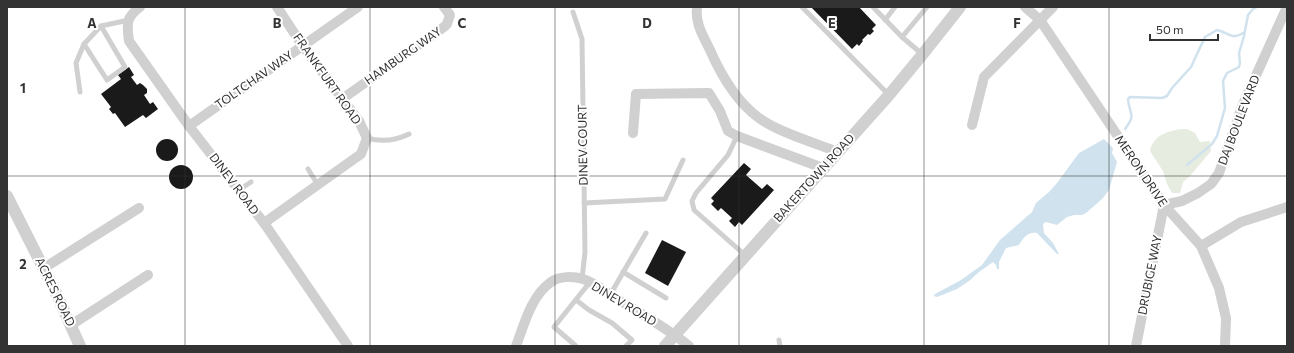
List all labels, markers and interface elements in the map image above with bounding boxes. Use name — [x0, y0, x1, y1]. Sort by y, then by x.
text: A — [87, 15, 97, 31]
text: B — [273, 15, 282, 31]
text: C — [458, 15, 467, 31]
text: D — [642, 15, 652, 31]
text: E — [828, 15, 836, 31]
text: F — [1013, 15, 1021, 31]
scale bar — [1150, 16, 1218, 42]
text: 50 m — [1156, 22, 1184, 36]
street label: HAMBURG WAY — [361, 23, 444, 87]
street label: FRANKFURT ROAD — [291, 30, 365, 127]
street label: TOLTCHAV WAY — [212, 47, 295, 111]
street label: DAJ BOULEVARD — [1214, 72, 1263, 167]
text: 1 — [20, 80, 26, 96]
street label: DINEV COURT — [574, 104, 590, 186]
street label: BAKERTOWN ROAD — [770, 130, 857, 224]
street label: MERON DRIVE — [1113, 132, 1171, 209]
street label: DINEV ROAD — [207, 150, 263, 217]
street label: DRUBIGE WAY — [1134, 233, 1164, 316]
street label: ACRES ROAD — [33, 255, 79, 329]
text: 2 — [19, 256, 27, 272]
street label: DINEV ROAD — [589, 278, 660, 328]

